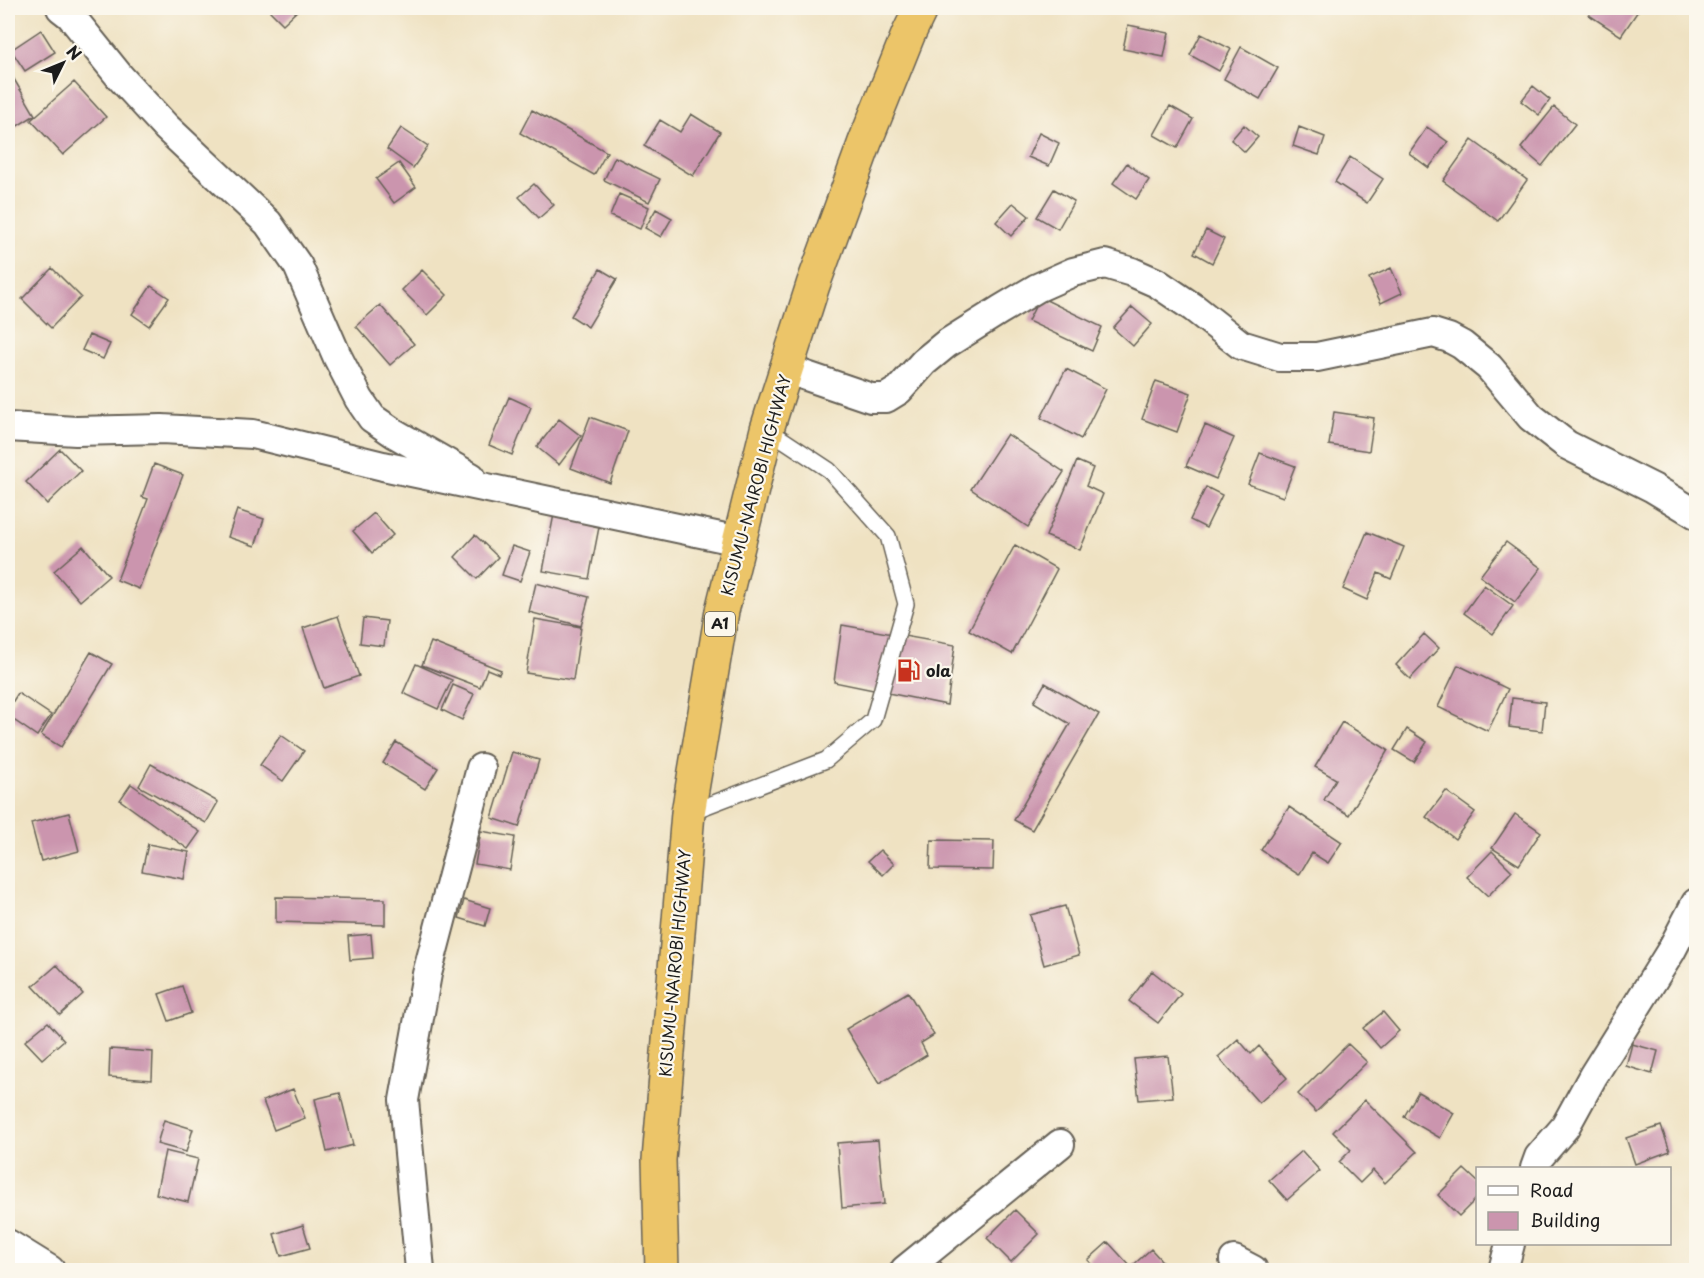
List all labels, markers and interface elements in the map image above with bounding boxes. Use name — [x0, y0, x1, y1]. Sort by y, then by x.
north arrow — [33, 33, 93, 93]
text: N — [62, 39, 88, 65]
street label: KISUMU-NAIROBI HIGHWAY — [714, 371, 796, 598]
road number: A1 — [705, 612, 735, 636]
fuel station icon: ola — [895, 658, 921, 684]
place label: ola — [926, 658, 951, 682]
street label: KISUMU-NAIROBI HIGHWAY — [652, 848, 696, 1078]
legend — [1476, 1167, 1671, 1245]
text: Road — [1530, 1176, 1574, 1203]
text: Building — [1530, 1206, 1600, 1233]

